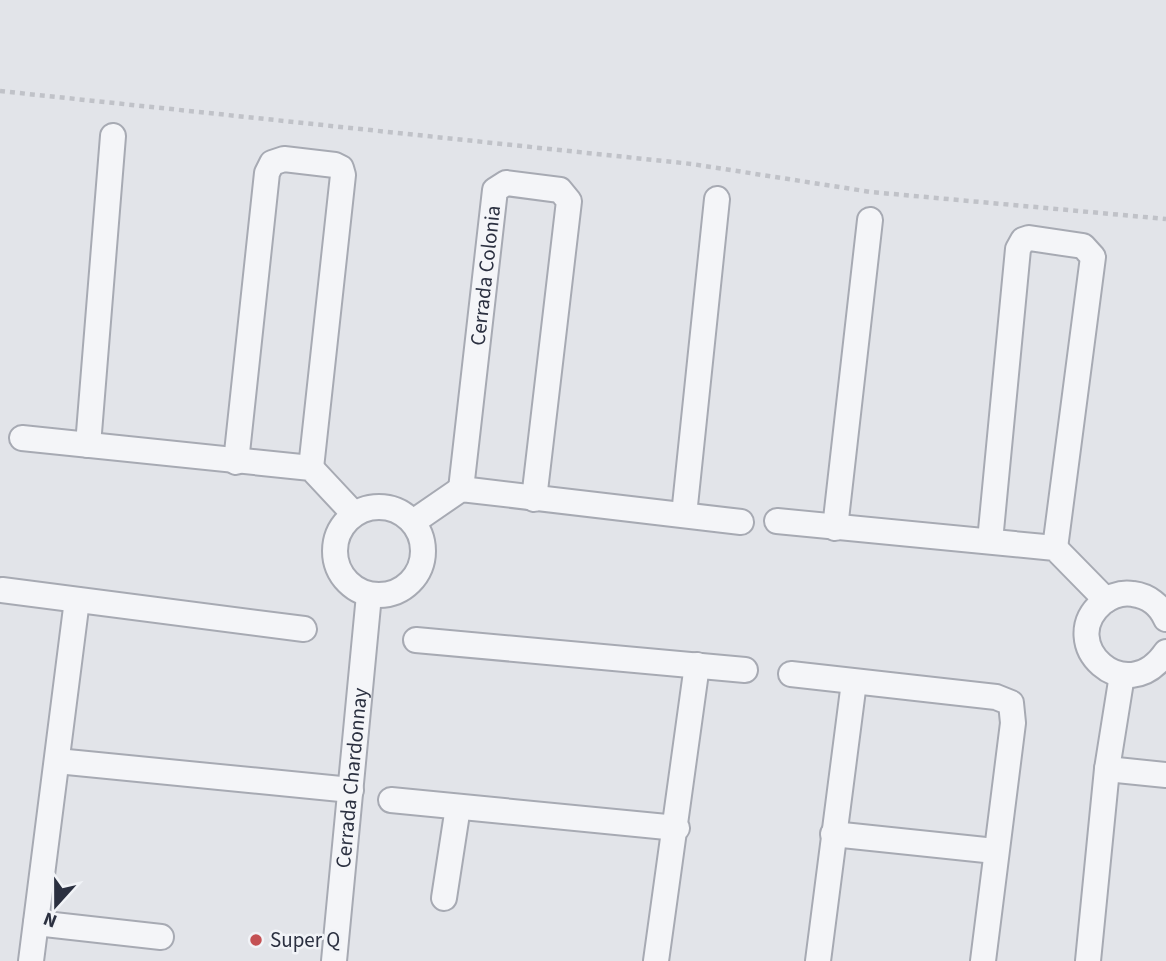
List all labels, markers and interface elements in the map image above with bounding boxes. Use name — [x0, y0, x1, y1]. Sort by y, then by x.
street label: Cerrada Colonia — [462, 204, 508, 347]
street label: Cerrada Chardonnay — [328, 686, 375, 869]
north arrow — [21, 870, 91, 940]
text: N — [40, 905, 61, 934]
place label: Super Q — [270, 925, 340, 955]
marker: Super Q — [248, 932, 264, 948]

